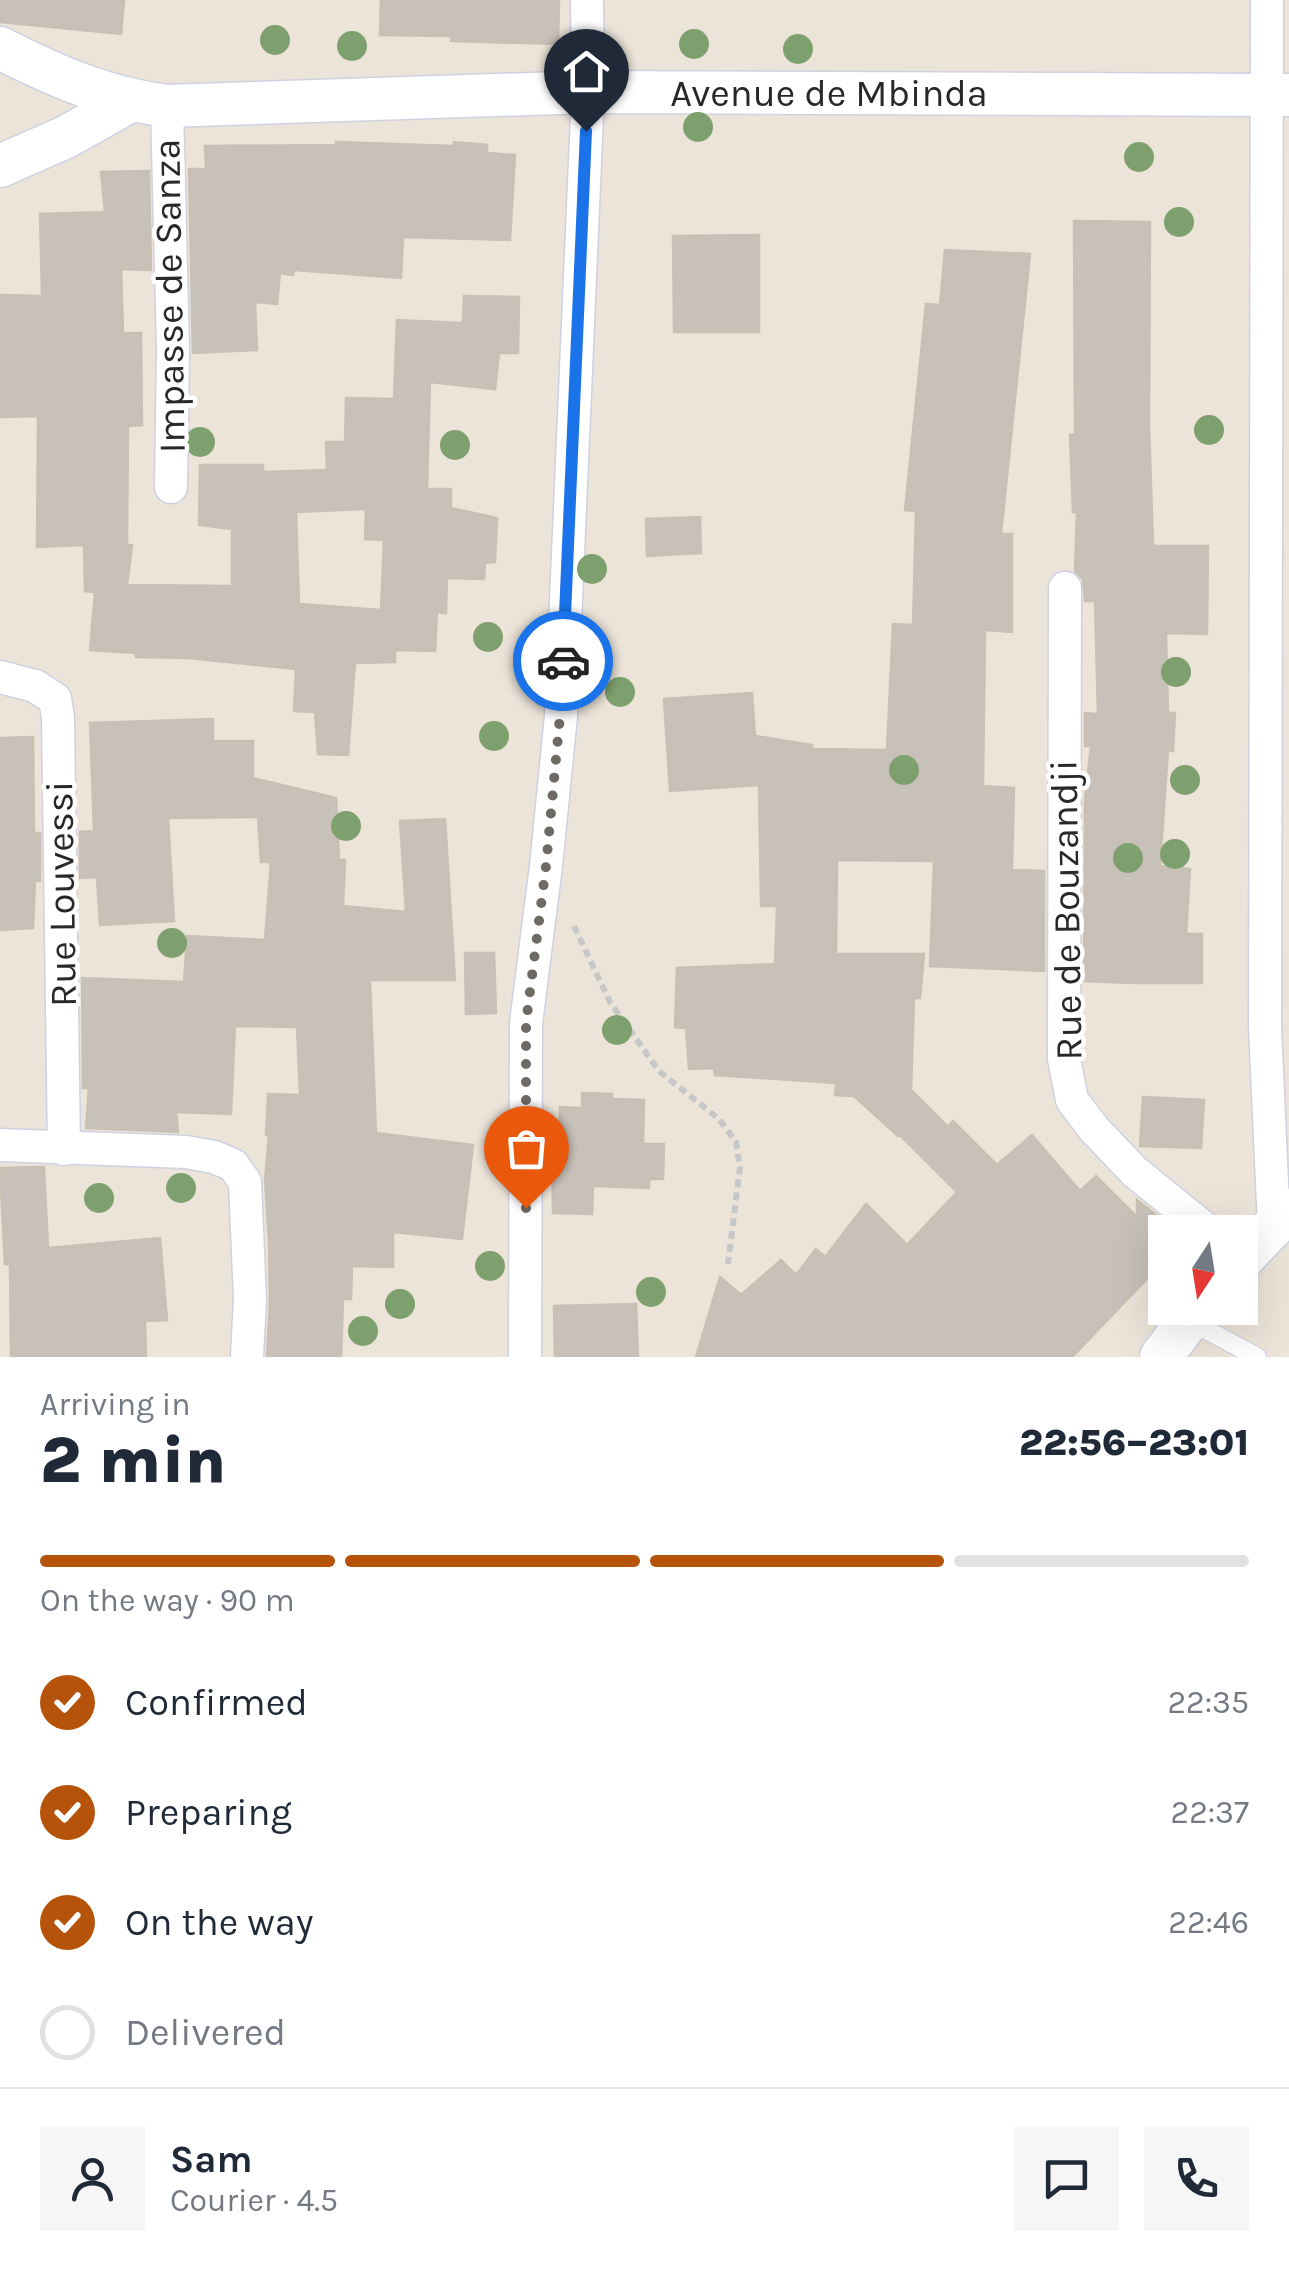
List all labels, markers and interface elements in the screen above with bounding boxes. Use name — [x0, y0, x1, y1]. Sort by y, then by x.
pin — [544, 29, 629, 132]
icon: home — [559, 44, 614, 99]
street label: Avenue de Mbinda — [670, 71, 988, 116]
street label: Impasse de Sanza — [144, 138, 195, 454]
courier — [513, 611, 613, 711]
icon: car — [536, 634, 591, 689]
street label: Rue de Bouzandji — [1041, 759, 1092, 1061]
street label: Rue Louvessi — [37, 780, 86, 1007]
pin — [484, 1106, 569, 1209]
icon: bag — [499, 1121, 554, 1176]
north arrow — [1148, 1215, 1258, 1325]
map controls — [1148, 1215, 1258, 1325]
text: Arriving in — [40, 1386, 191, 1423]
text: 22:56–23:01 — [1019, 1420, 1249, 1465]
text: 2 min — [40, 1422, 226, 1498]
text: On the way · 90 m — [40, 1582, 295, 1619]
icon: check — [40, 1675, 95, 1730]
text: Confirmed — [125, 1680, 308, 1725]
text: 22:35 — [1168, 1684, 1249, 1721]
icon: check — [40, 1785, 95, 1840]
text: Preparing — [125, 1790, 292, 1835]
text: 22:37 — [1171, 1794, 1249, 1831]
icon: check — [40, 1895, 95, 1950]
text: On the way — [125, 1900, 313, 1945]
text: 22:46 — [1168, 1904, 1249, 1941]
text: Delivered — [125, 2010, 286, 2055]
button: person — [40, 2126, 145, 2231]
button: chat — [1014, 2126, 1119, 2231]
button: phone — [1144, 2126, 1249, 2231]
text: Sam — [170, 2137, 253, 2182]
text: Courier · 4.5 — [170, 2182, 338, 2219]

